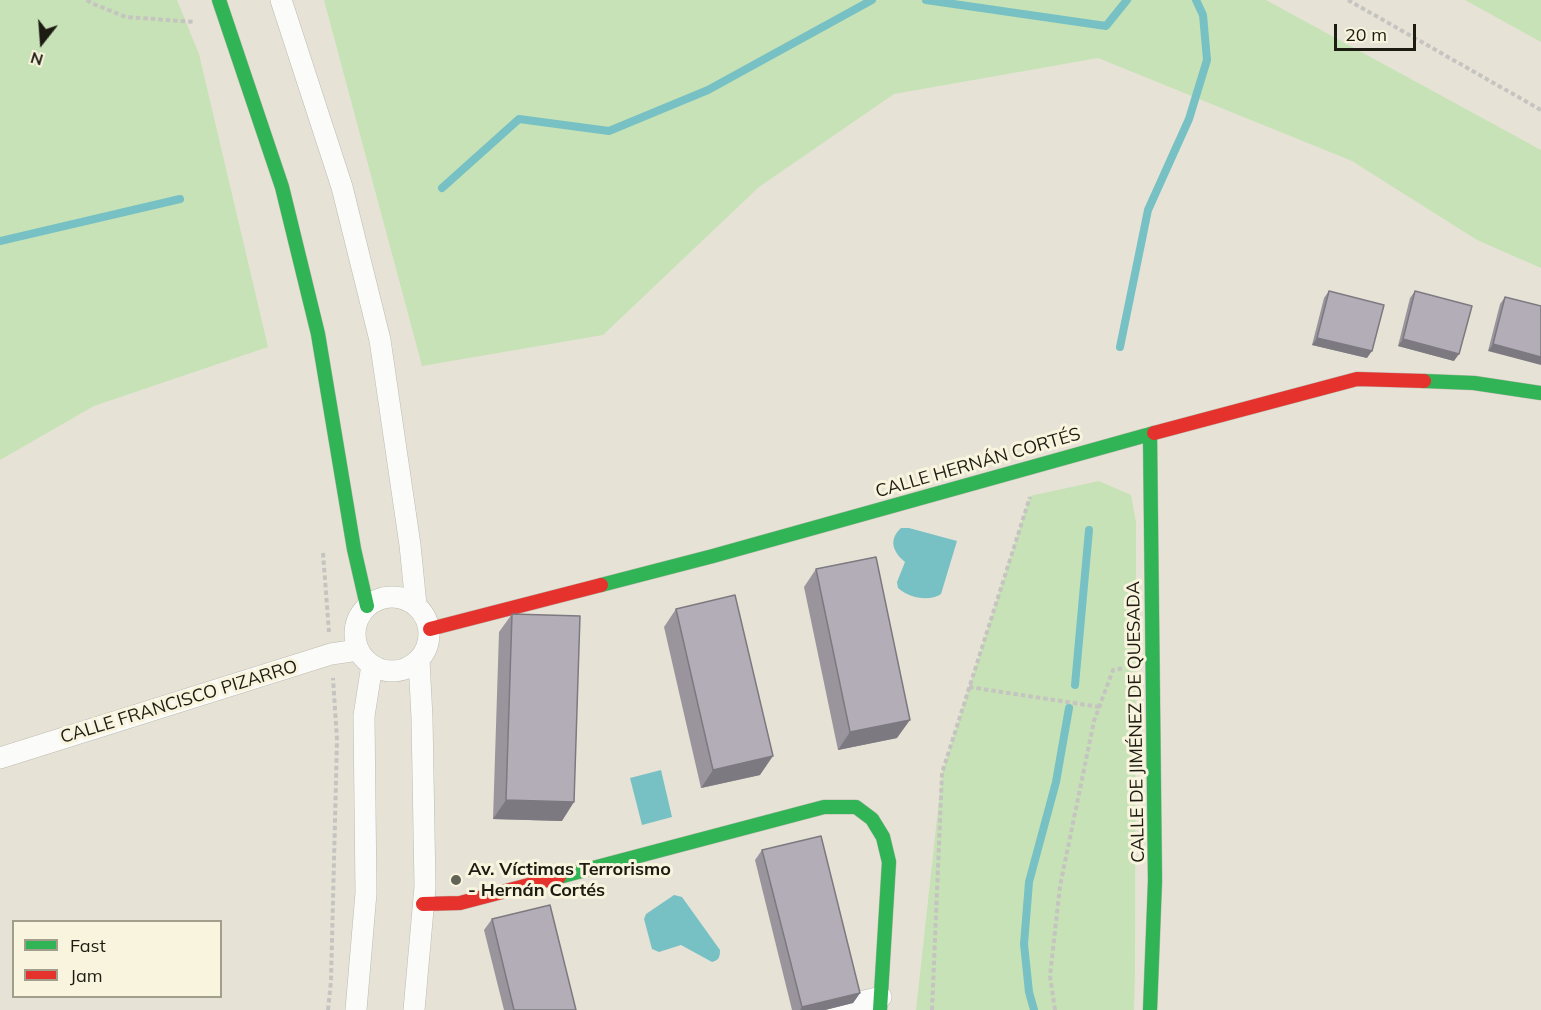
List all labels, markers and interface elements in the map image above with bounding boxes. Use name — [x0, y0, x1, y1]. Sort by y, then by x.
north arrow — [12, 12, 72, 72]
scale bar — [1337, 12, 1420, 50]
text: 20 m — [1345, 23, 1387, 46]
text: N — [28, 48, 45, 71]
street label: CALLE HERNÁN CORTÉS — [873, 423, 1083, 503]
street label: CALLE DE JIMÉNEZ DE QUESADA — [1123, 581, 1149, 863]
street label: CALLE FRANCISCO PIZARRO — [58, 656, 300, 748]
place label: Av. Víctimas Terrorismo - Hernán Cortés — [468, 859, 671, 902]
marker: Av. Víctimas Terrorismo - Hernán Cortés — [449, 873, 463, 887]
legend — [12, 920, 222, 998]
text: Fast — [70, 934, 106, 957]
text: Jam — [70, 964, 103, 987]

